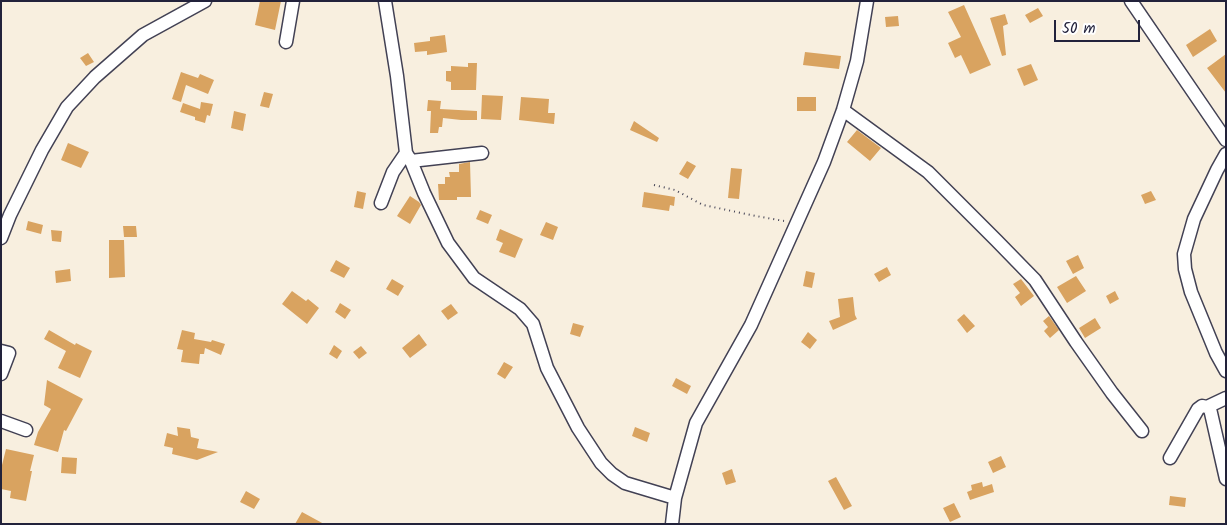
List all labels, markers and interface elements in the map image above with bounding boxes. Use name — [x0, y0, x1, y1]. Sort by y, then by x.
scale bar — [1057, 10, 1143, 42]
text: 50 m — [1062, 17, 1096, 41]

